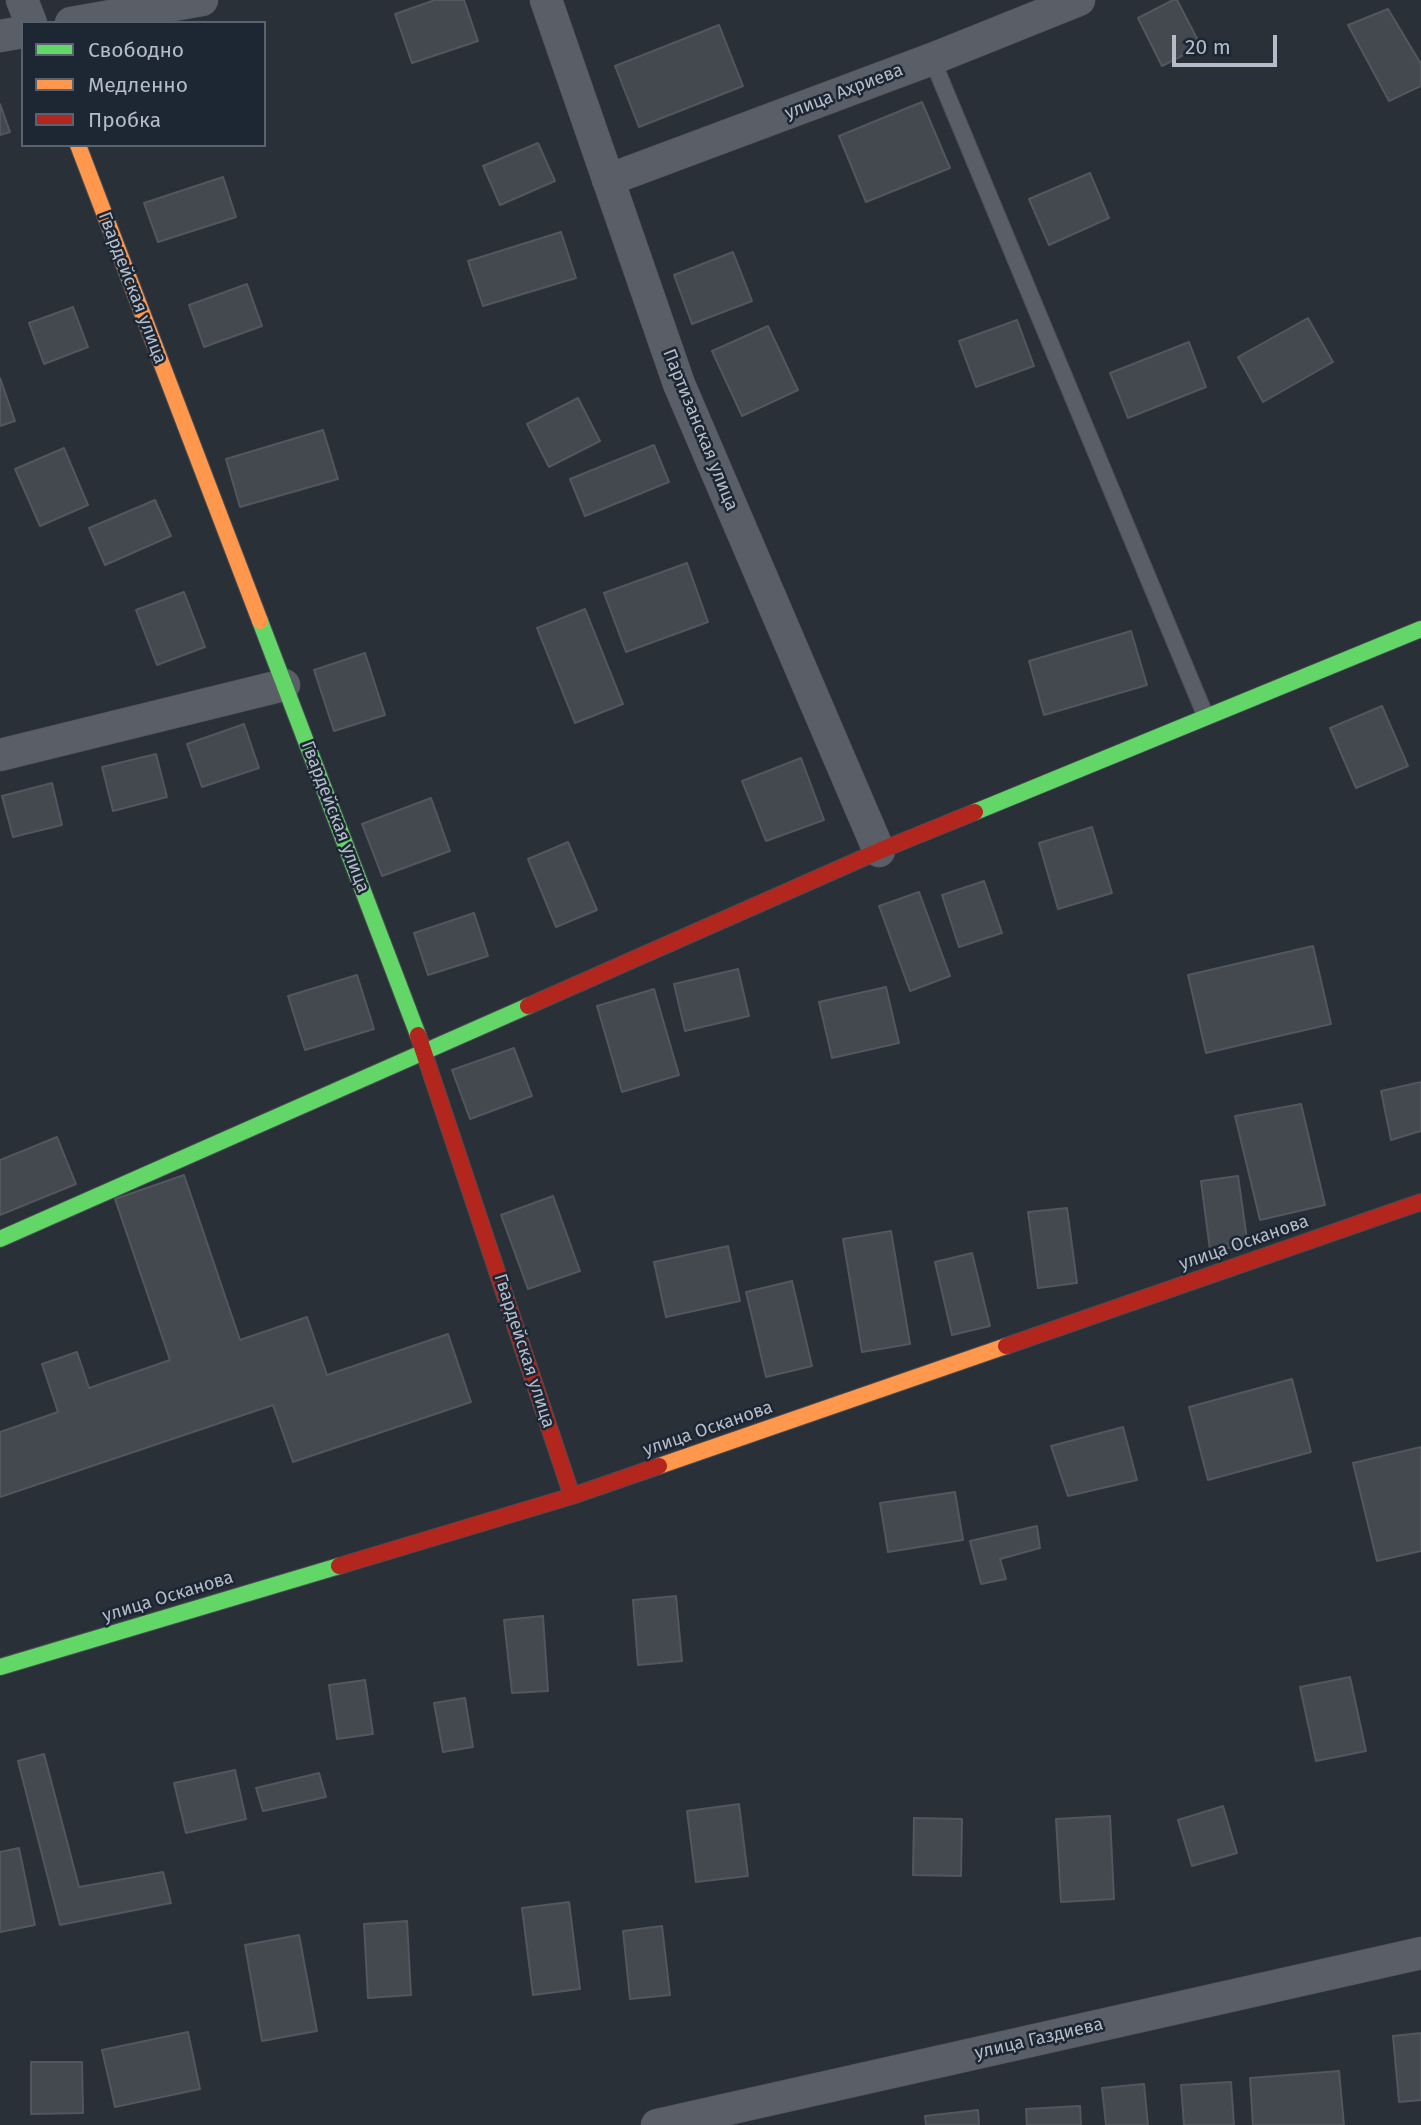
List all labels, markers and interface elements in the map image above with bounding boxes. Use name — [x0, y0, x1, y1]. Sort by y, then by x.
legend — [21, 21, 266, 147]
scale bar — [1176, 21, 1281, 65]
text: 20 m — [1185, 34, 1231, 60]
text: Свободно — [88, 37, 184, 63]
street label: улица Ахриева — [782, 60, 906, 124]
text: Медленно — [88, 72, 188, 98]
text: Пробка — [88, 107, 161, 133]
street label: Гвардейская улица — [93, 209, 171, 367]
street label: Партизанская улица — [658, 346, 742, 514]
street label: Гвардейская улица — [296, 738, 374, 896]
street label: улица Осканова — [1176, 1211, 1312, 1275]
street label: Гвардейская улица — [489, 1271, 559, 1431]
street label: улица Осканова — [640, 1397, 776, 1461]
street label: улица Осканова — [100, 1567, 236, 1627]
street label: улица Газдиева — [973, 2014, 1105, 2064]

